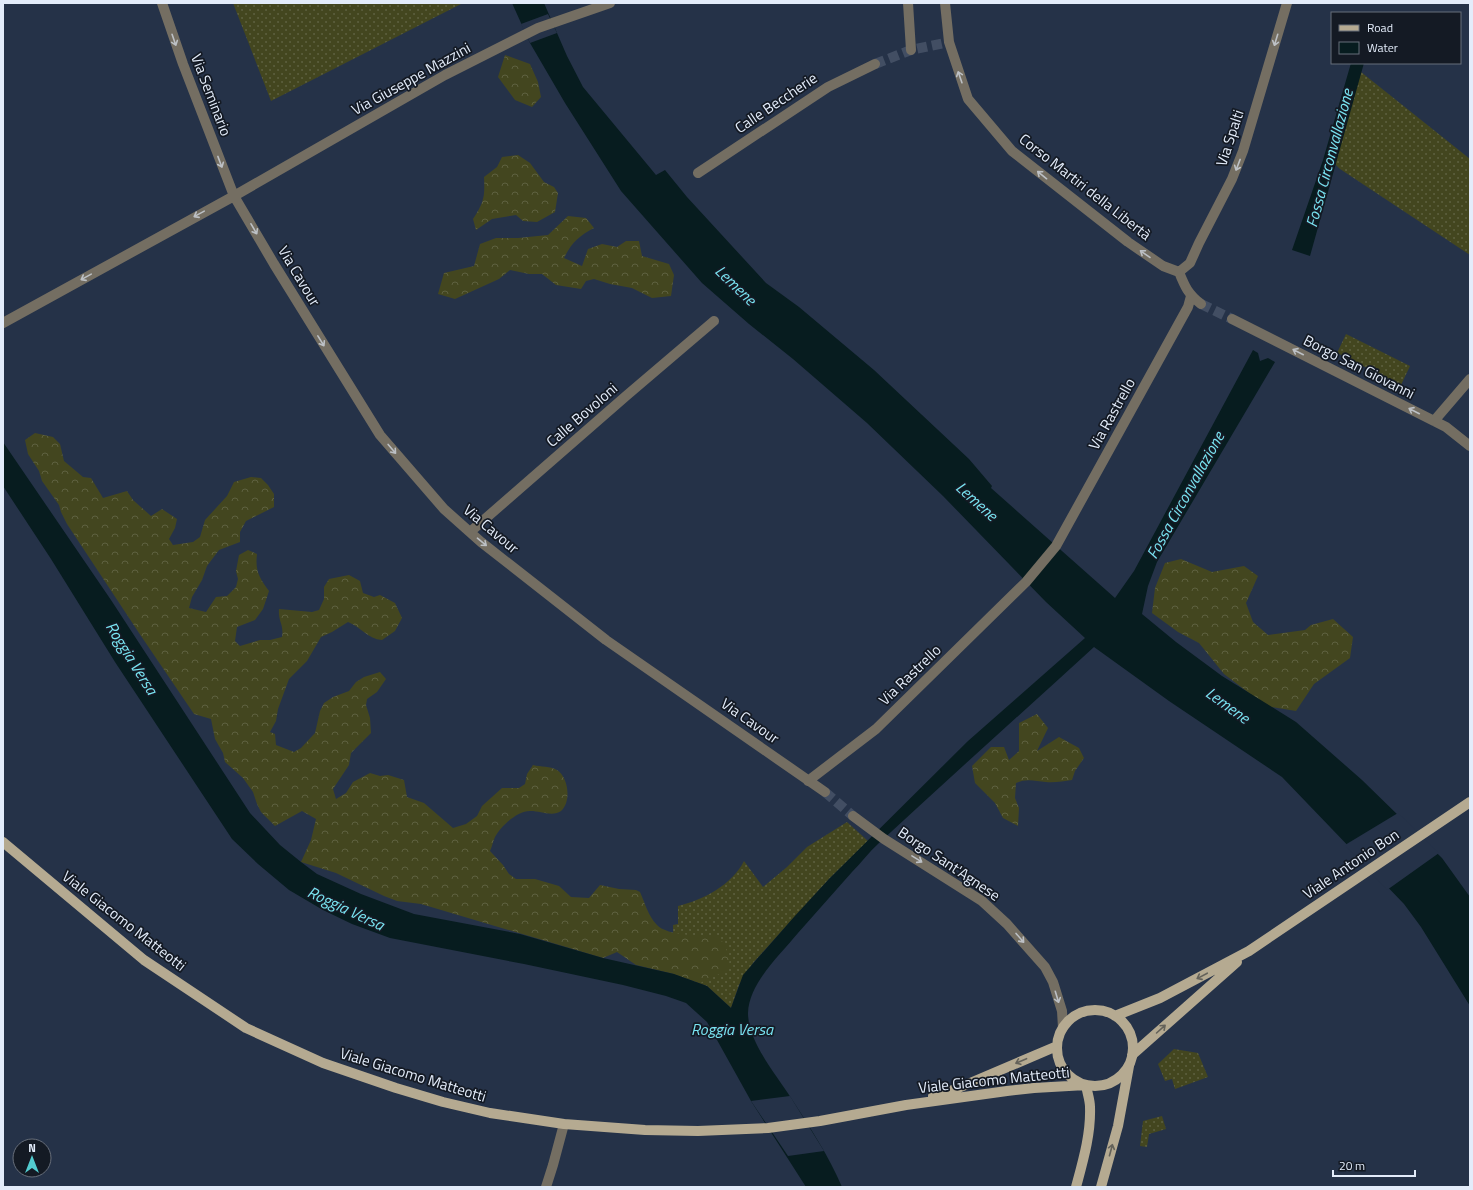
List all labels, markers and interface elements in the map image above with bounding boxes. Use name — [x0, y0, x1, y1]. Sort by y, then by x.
legend — [1331, 12, 1461, 64]
text: Road — [1367, 18, 1393, 37]
one-way arrow — [171, 33, 179, 45]
one-way arrow — [1272, 34, 1279, 47]
street label: Via Giuseppe Mazzini — [347, 36, 474, 121]
text: Water — [1367, 38, 1398, 57]
street label: Via Seminario — [185, 50, 238, 139]
street label: Calle Beccherie — [730, 66, 822, 139]
one-way arrow — [956, 70, 963, 83]
water label: Fossa Circonvallazione — [1299, 85, 1359, 230]
street label: Via Spalti — [1210, 107, 1249, 169]
street label: Corso Martiri della Libertà — [1014, 128, 1157, 246]
one-way arrow — [216, 155, 224, 167]
one-way arrow — [1233, 158, 1241, 170]
one-way arrow — [1036, 171, 1047, 179]
one-way arrow — [194, 211, 206, 219]
one-way arrow — [250, 223, 258, 235]
street label: Via Cavour — [272, 241, 326, 310]
one-way arrow — [1140, 250, 1151, 258]
water label: Lemene — [710, 259, 763, 312]
one-way arrow — [80, 274, 92, 282]
street label: Borgo San Giovanni — [1299, 329, 1419, 405]
one-way arrow — [317, 335, 325, 346]
one-way arrow — [1292, 348, 1304, 355]
street label: Via Rastrello — [1082, 373, 1141, 454]
street label: Calle Bovoloni — [541, 377, 623, 452]
one-way arrow — [1408, 407, 1420, 414]
water label: Fossa Circonvallazione — [1140, 426, 1231, 563]
one-way arrow — [388, 444, 397, 454]
water label: Lemene — [951, 476, 1005, 527]
street label: Via Cavour — [458, 498, 524, 559]
one-way arrow — [477, 538, 488, 547]
water label: Roggia Versa — [100, 617, 164, 700]
street label: Via Rastrello — [873, 639, 946, 710]
water label: Lemene — [1201, 681, 1256, 730]
street label: Via Cavour — [716, 692, 784, 749]
street label: Borgo Sant'Agnese — [893, 821, 1005, 906]
street label: Viale Antonio Bon — [1298, 823, 1403, 904]
one-way arrow — [912, 855, 923, 864]
street label: Viale Giacomo Matteotti — [57, 865, 191, 976]
water label: Roggia Versa — [304, 880, 389, 937]
one-way arrow — [1015, 933, 1024, 944]
one-way arrow — [1197, 972, 1209, 980]
one-way arrow — [1054, 990, 1061, 1003]
water label: Roggia Versa — [691, 1017, 774, 1041]
one-way arrow — [1156, 1024, 1167, 1033]
street label: Viale Giacomo Matteotti — [337, 1041, 489, 1108]
one-way arrow — [1015, 1058, 1027, 1066]
street label: Viale Giacomo Matteotti — [917, 1060, 1071, 1099]
north arrow — [12, 1138, 52, 1178]
text: N — [28, 1140, 36, 1156]
one-way arrow — [1108, 1143, 1116, 1156]
scale bar — [1333, 1152, 1415, 1178]
text: 20 m — [1339, 1156, 1365, 1175]

